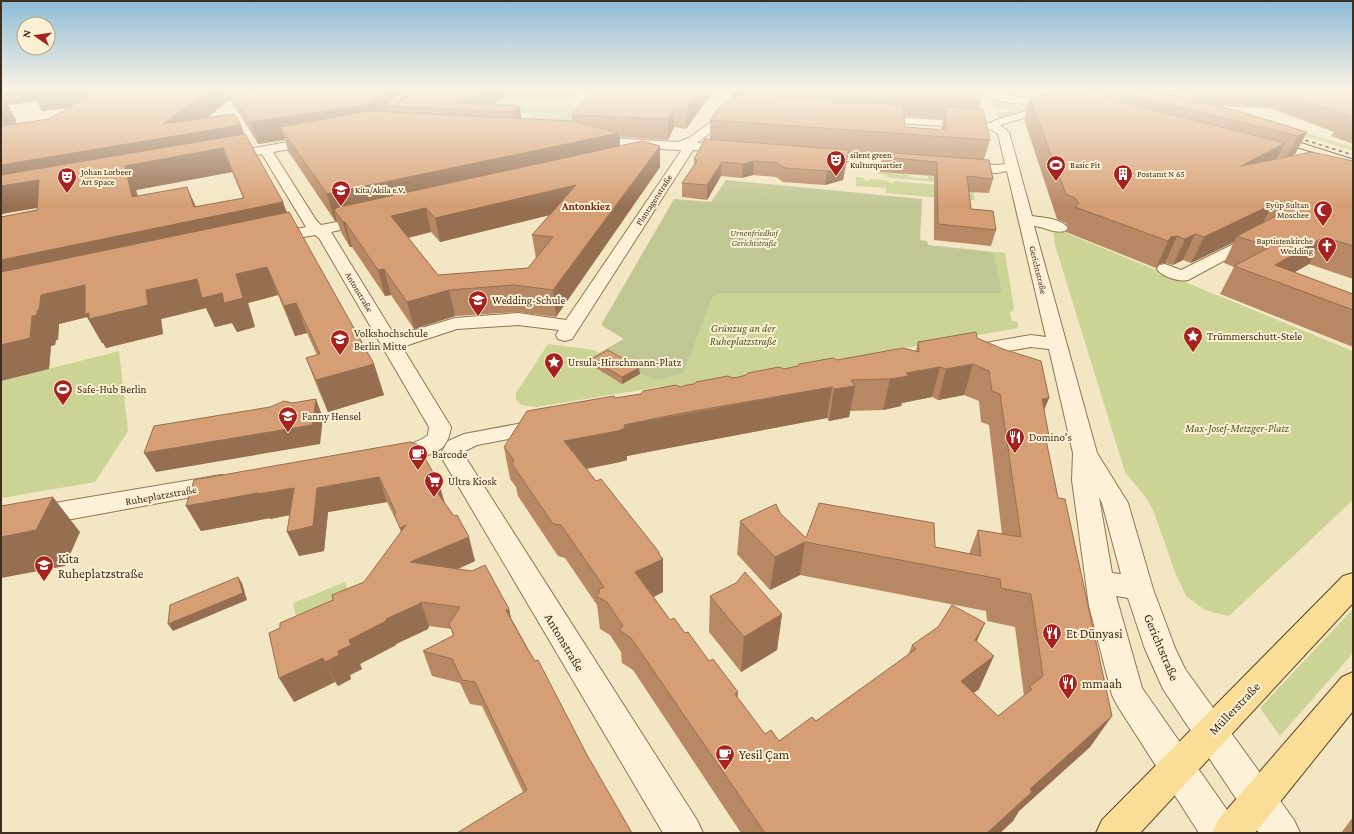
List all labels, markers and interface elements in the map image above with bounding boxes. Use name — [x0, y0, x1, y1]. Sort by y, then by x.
north arrow — [16, 16, 56, 56]
text: N — [20, 28, 33, 39]
theatre icon: silent green Kulturquartier — [825, 149, 847, 177]
place label: silent green Kulturquartier — [850, 150, 903, 170]
sports icon: Basic Fit — [1045, 154, 1067, 182]
place label: Basic Fit — [1070, 160, 1101, 170]
building icon: Postamt N 65 — [1112, 163, 1134, 191]
theatre icon: Johan Lorbeer Art Space — [56, 166, 78, 194]
place label: Johan Lorbeer Art Space — [80, 167, 132, 187]
place label: Postamt N 65 — [1137, 169, 1185, 179]
street label: Plantagenstraße — [634, 173, 674, 227]
school or university icon: Kita/Akila e.V. — [330, 179, 352, 207]
place label: Kita/Akila e.V. — [355, 185, 405, 195]
mosque icon: Eyüp Sultan Moschee — [1312, 199, 1334, 227]
district label: Antonkiez — [561, 200, 610, 212]
place label: Eyüp Sultan Moschee — [1266, 200, 1309, 220]
park label: Urnenfriedhof Gerichtstraße — [730, 228, 779, 248]
church icon: Baptistenkirche Wedding — [1316, 235, 1338, 263]
place label: Baptistenkirche Wedding — [1256, 236, 1314, 256]
street label: Gerichtstraße — [1027, 245, 1049, 295]
street label: Antonstraße — [343, 270, 375, 314]
school or university icon: Wedding-Schule — [467, 289, 489, 317]
place label: Wedding-Schule — [492, 294, 565, 307]
park label: Grünzug an der Ruheplatzstraße — [710, 322, 777, 348]
place icon: Trümmerschutt-Stele — [1182, 325, 1204, 353]
place label: Volkshochschule Berlin Mitte — [354, 327, 428, 352]
school or university icon: Volkshochschule Berlin Mitte — [329, 328, 351, 356]
place label: Trümmerschutt-Stele — [1207, 330, 1302, 342]
place icon: Ursula-Hirschmann-Platz — [543, 351, 565, 379]
place label: Ursula-Hirschmann-Platz — [568, 356, 682, 368]
sports icon: Safe-Hub Berlin — [52, 378, 74, 406]
place label: Safe-Hub Berlin — [77, 383, 147, 395]
school or university icon: Fanny Hensel — [277, 405, 299, 433]
place label: Fanny Hensel — [302, 410, 361, 423]
park label: Max-Josef-Metzger-Platz — [1184, 422, 1290, 435]
restaurant icon: Domino's — [1004, 426, 1026, 454]
place label: Domino's — [1029, 431, 1072, 443]
cafe icon: Barcode — [407, 443, 429, 471]
place label: Barcode — [432, 448, 468, 460]
supermarket icon: Ultra Kiosk — [423, 470, 445, 498]
place label: Ultra Kiosk — [448, 475, 497, 487]
street label: Ruheplatzstraße — [124, 483, 198, 508]
place label: Kita Ruheplatzstraße — [58, 551, 144, 581]
school or university icon: Kita Ruheplatzstraße — [33, 554, 55, 582]
street label: Antonstraße — [541, 611, 588, 674]
street label: Gerichtstraße — [1141, 611, 1182, 683]
restaurant icon: Et Dünyasi — [1041, 622, 1063, 650]
place label: Et Dünyasi — [1066, 626, 1123, 641]
restaurant icon: mmaah — [1057, 672, 1079, 700]
place label: mmaah — [1082, 676, 1122, 691]
street label: Müllerstraße — [1206, 679, 1263, 738]
cafe icon: Yesil Çam — [714, 743, 736, 771]
place label: Yesil Çam — [739, 747, 790, 762]

